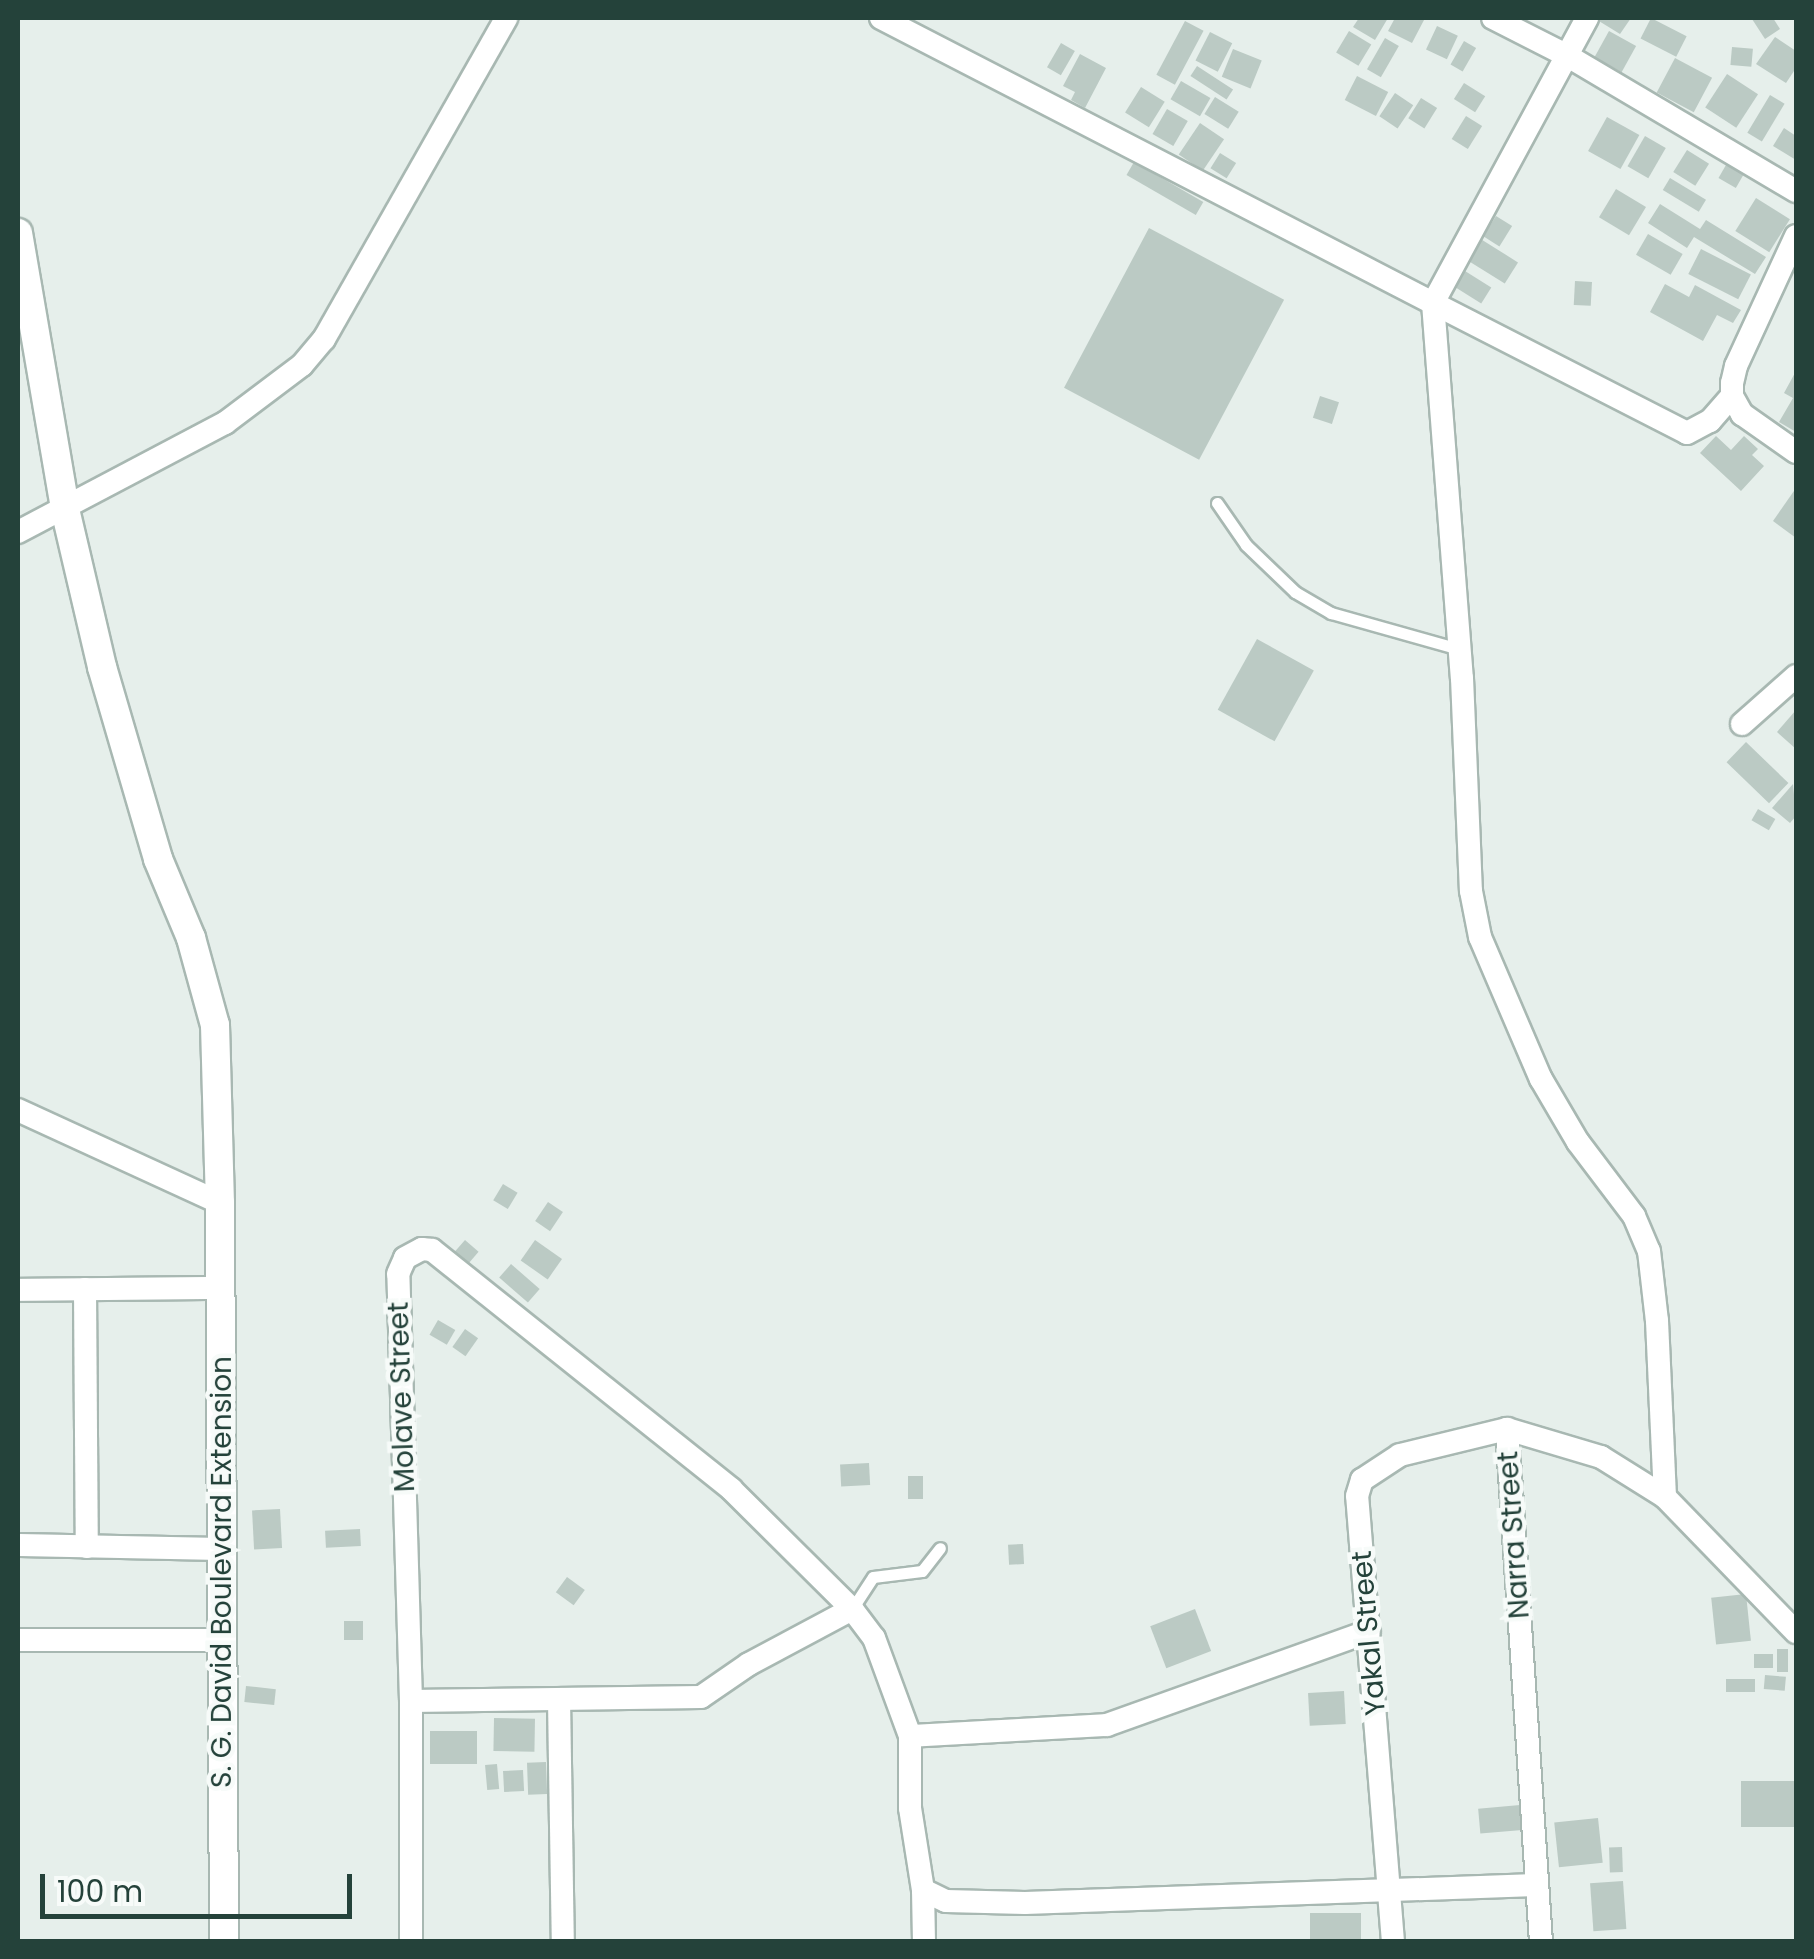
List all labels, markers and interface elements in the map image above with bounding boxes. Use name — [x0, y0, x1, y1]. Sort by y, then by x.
street label: Molave Street — [382, 1301, 422, 1493]
street label: S. G. David Boulevard Extension — [205, 1356, 239, 1788]
street label: Narra Street — [1491, 1450, 1537, 1620]
street label: Yakal Street — [1345, 1549, 1393, 1717]
scale bar — [45, 1854, 358, 1916]
text: 100 m — [57, 1870, 143, 1913]

